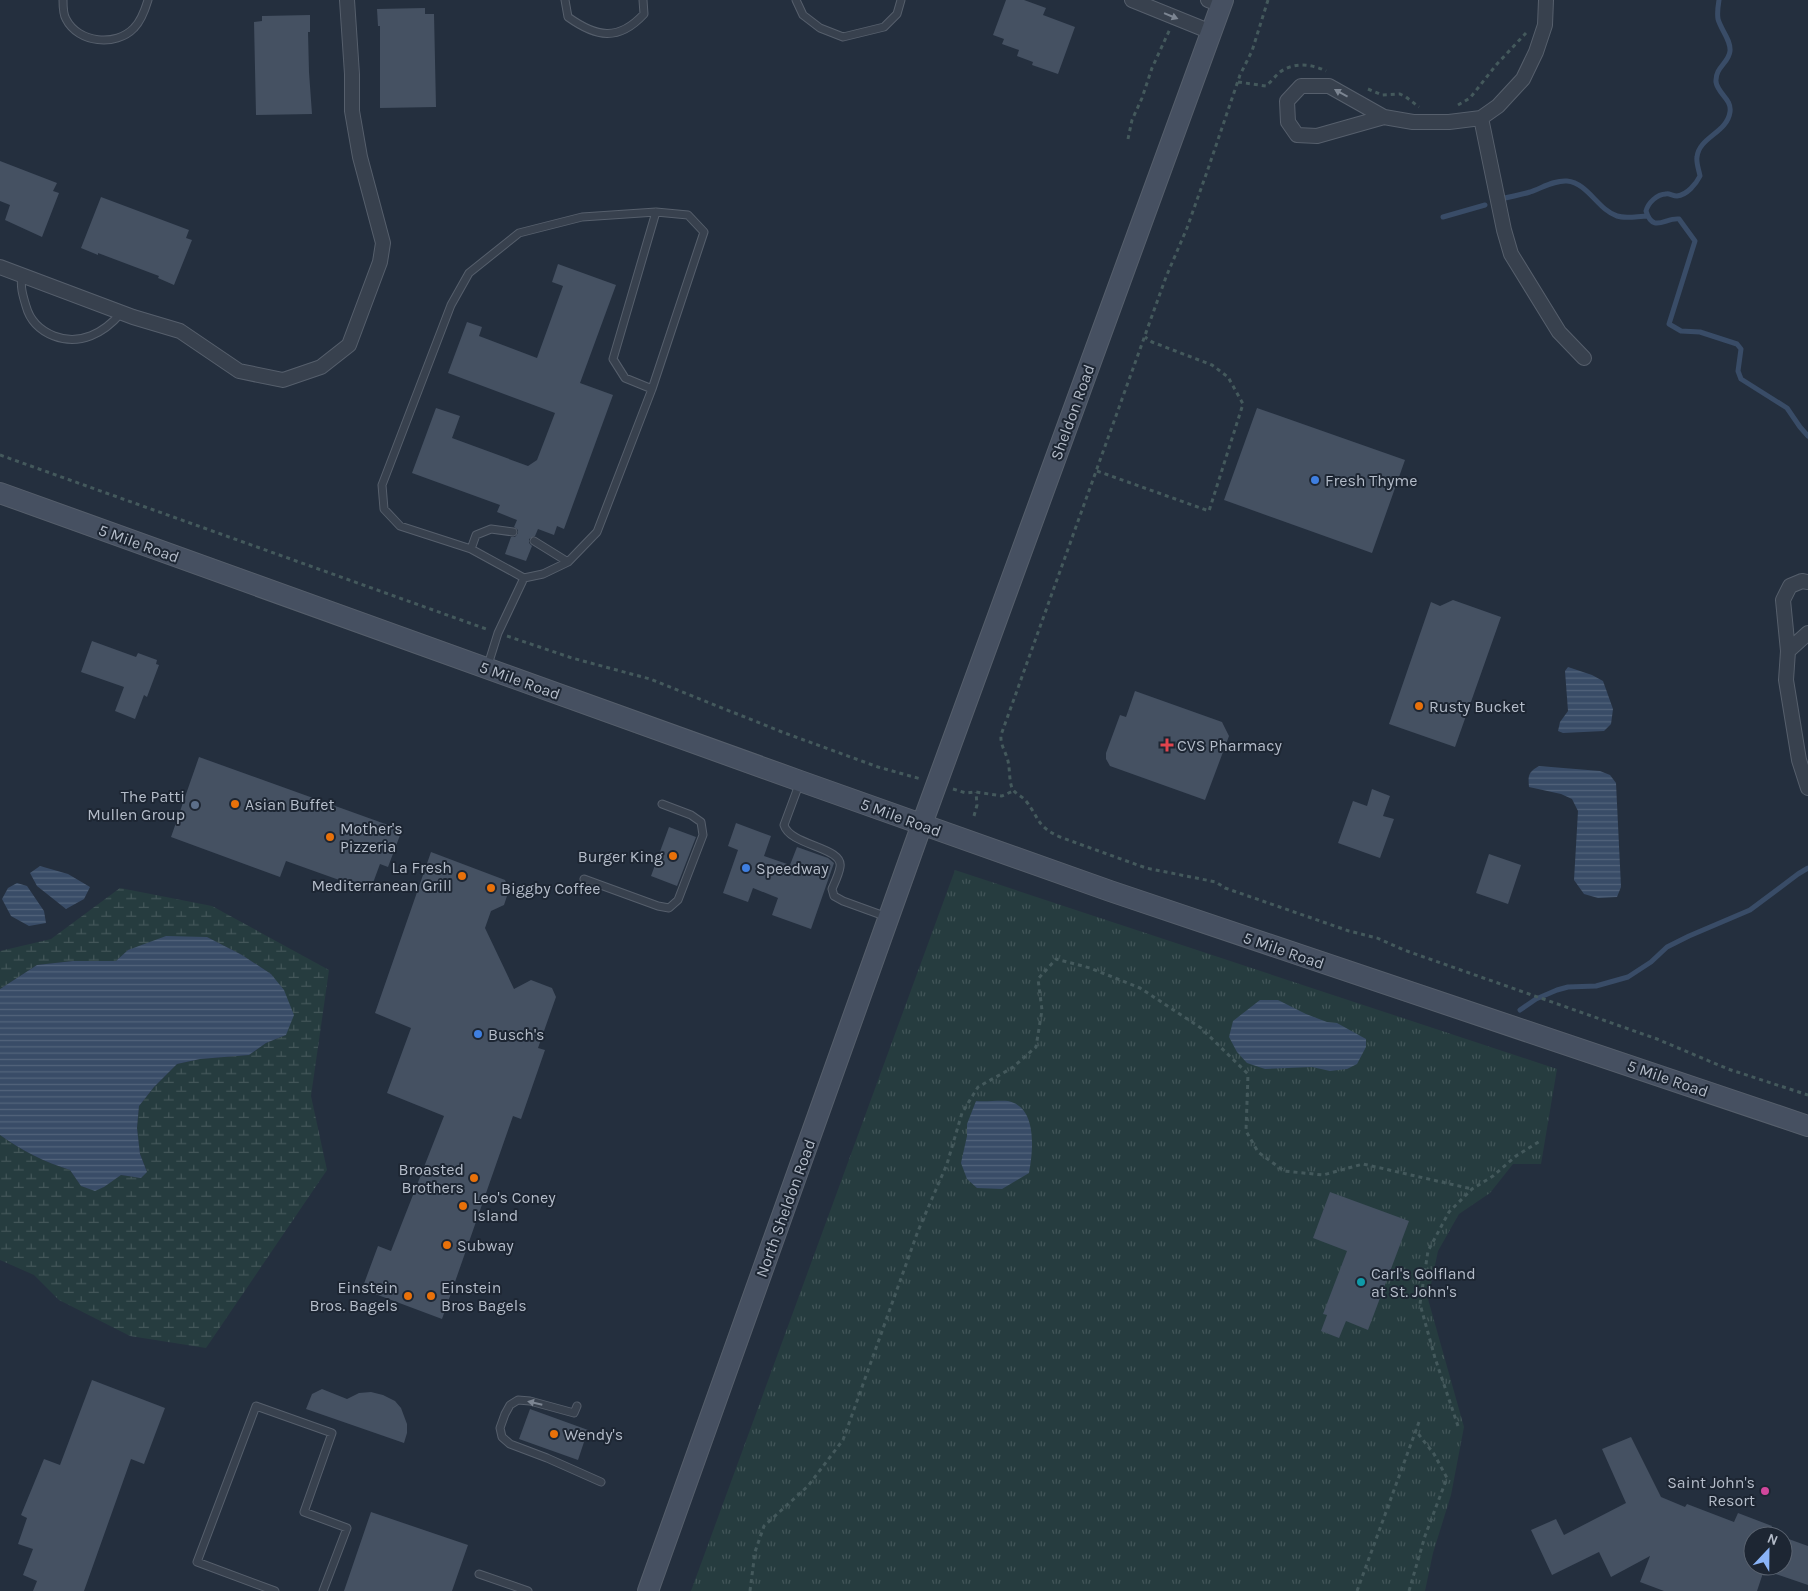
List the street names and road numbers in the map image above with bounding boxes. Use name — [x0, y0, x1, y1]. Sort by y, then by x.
street label: Sheldon Road — [1046, 362, 1099, 463]
street label: 5 Mile Road — [96, 520, 182, 567]
street label: 5 Mile Road — [477, 657, 563, 704]
street label: 5 Mile Road — [858, 794, 944, 841]
street label: 5 Mile Road — [1241, 928, 1327, 973]
street label: 5 Mile Road — [1625, 1056, 1711, 1101]
street label: North Sheldon Road — [752, 1137, 819, 1280]

